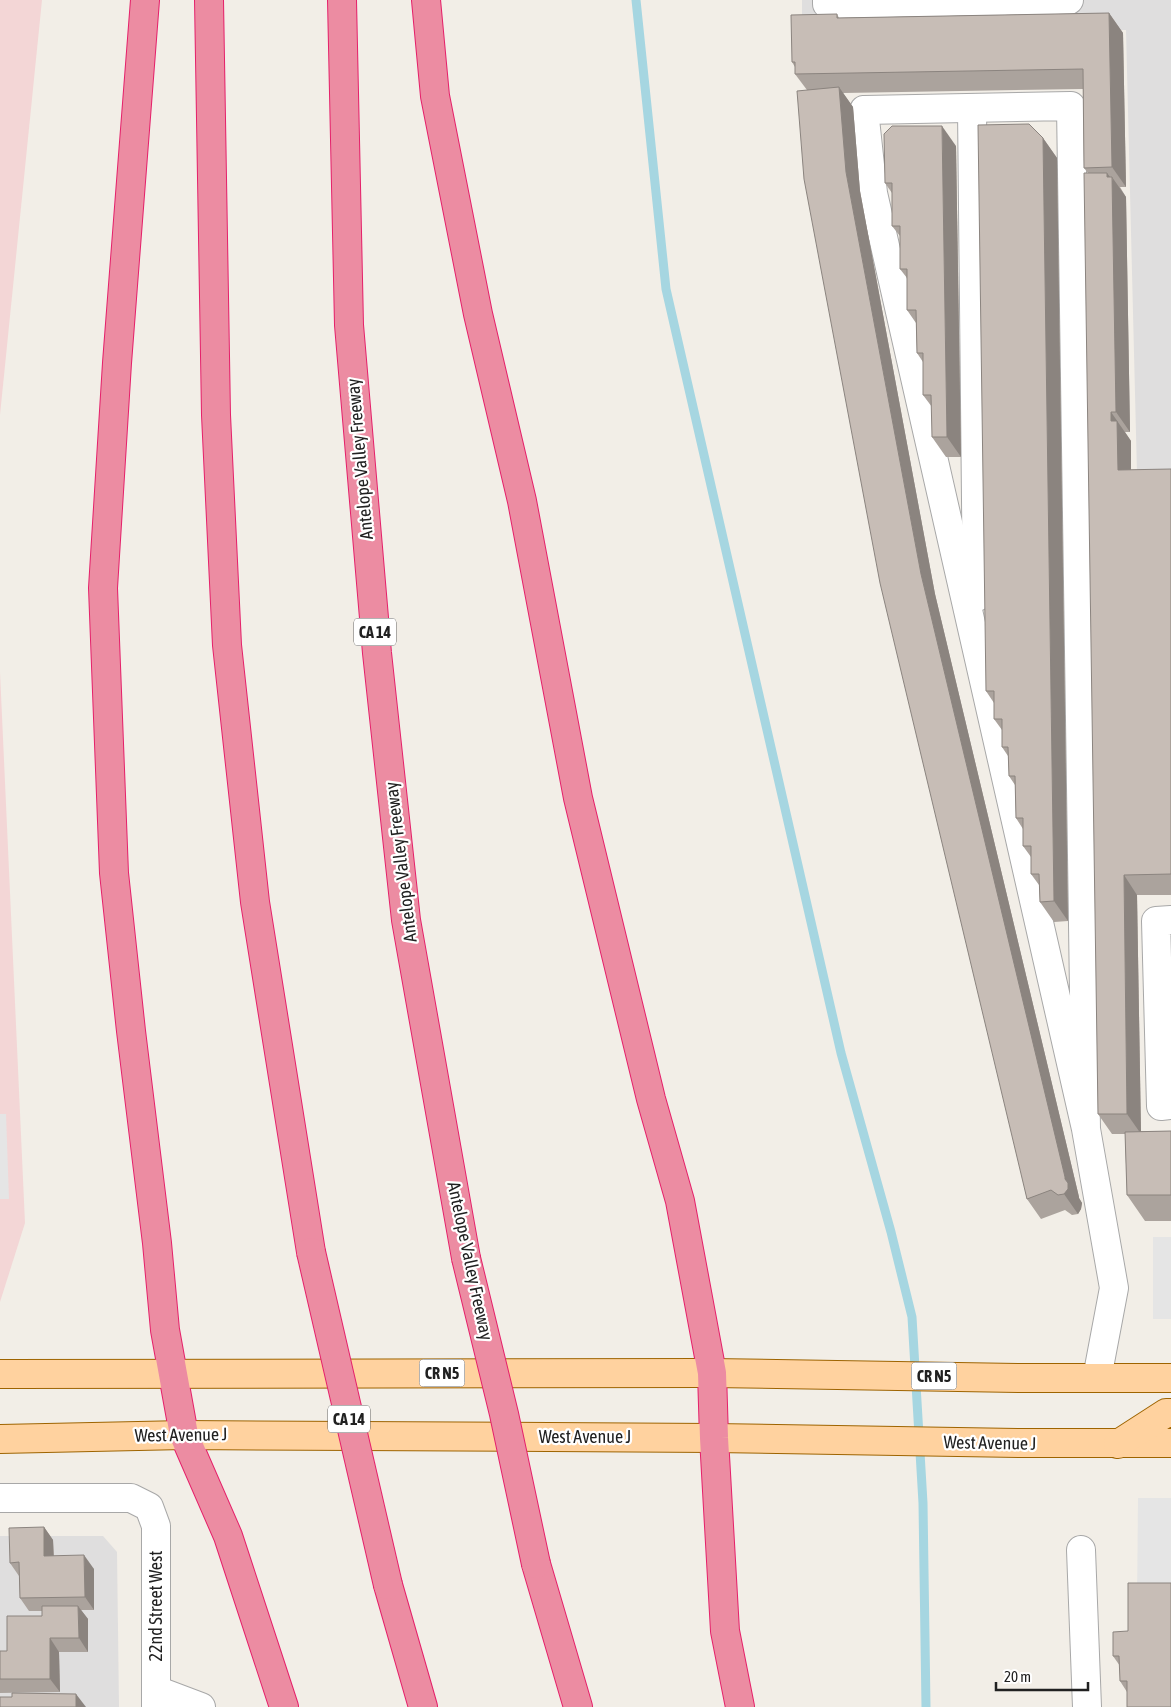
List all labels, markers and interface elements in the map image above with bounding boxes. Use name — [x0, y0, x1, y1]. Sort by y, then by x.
street label: Antelope Valley Freeway — [342, 378, 377, 540]
road number: CA 14 — [354, 618, 396, 646]
street label: Antelope Valley Freeway — [380, 781, 421, 943]
street label: Antelope Valley Freeway — [443, 1180, 498, 1342]
road number: CR N5 — [420, 1360, 464, 1386]
road number: CR N5 — [912, 1362, 956, 1390]
road number: CA 14 — [328, 1406, 370, 1432]
street label: West Avenue J — [134, 1423, 228, 1446]
street label: West Avenue J — [539, 1426, 631, 1447]
street label: West Avenue J — [943, 1431, 1037, 1454]
street label: 22nd Street West — [145, 1551, 166, 1661]
scale bar — [996, 1660, 1088, 1692]
text: 20 m — [1004, 1668, 1031, 1685]

